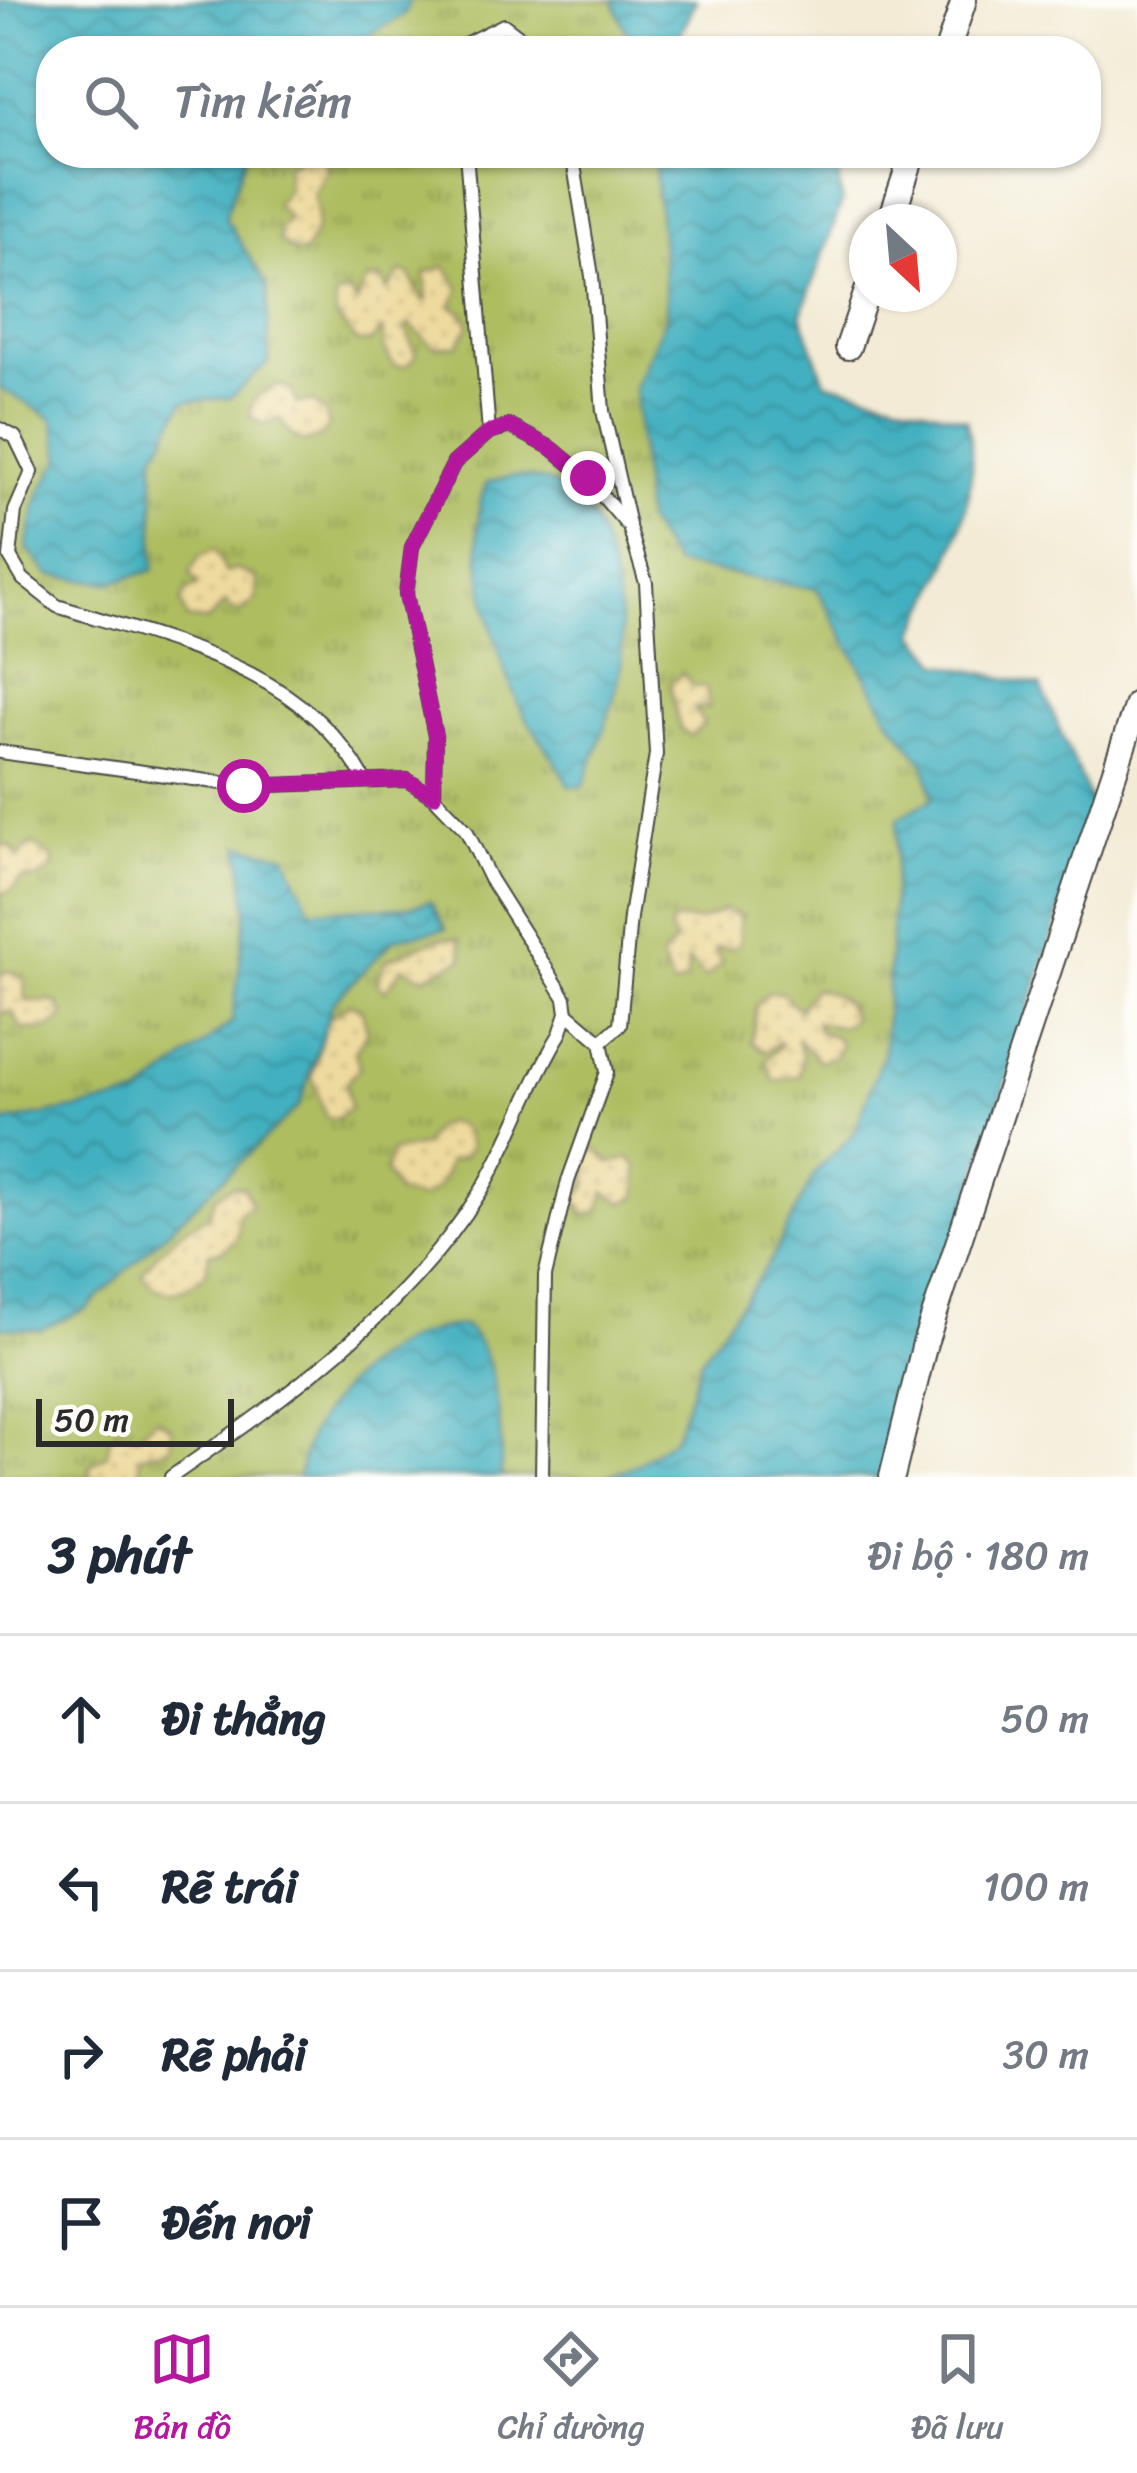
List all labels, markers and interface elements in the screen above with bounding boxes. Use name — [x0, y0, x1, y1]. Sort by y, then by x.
search box — [36, 36, 1101, 168]
text: Tìm kiếm — [174, 62, 352, 142]
icon: search — [78, 69, 144, 135]
north arrow — [849, 204, 957, 312]
route end — [561, 451, 615, 505]
route start — [217, 759, 271, 813]
text: 50 m — [54, 1391, 129, 1449]
scale bar — [36, 1393, 234, 1446]
text: 3 phút — [48, 1510, 191, 1600]
text: Đi bộ · 180 m — [868, 1521, 1089, 1590]
text: Đi thẳng — [162, 1679, 326, 1759]
text: 50 m — [1000, 1684, 1089, 1753]
icon: ahead — [48, 1686, 114, 1752]
text: Rẽ trái — [162, 1847, 297, 1927]
text: 100 m — [983, 1852, 1089, 1921]
icon: left — [48, 1854, 114, 1920]
text: Rẽ phải — [162, 2015, 307, 2095]
text: 30 m — [1003, 2020, 1089, 2089]
icon: right — [48, 2022, 114, 2088]
text: Đến nơi — [162, 2183, 311, 2263]
icon: arrive — [48, 2190, 114, 2256]
tab: Bản đồ — [133, 2326, 231, 2456]
tab: Chỉ đường — [497, 2326, 645, 2456]
tab: Đã lưu — [911, 2326, 1004, 2456]

